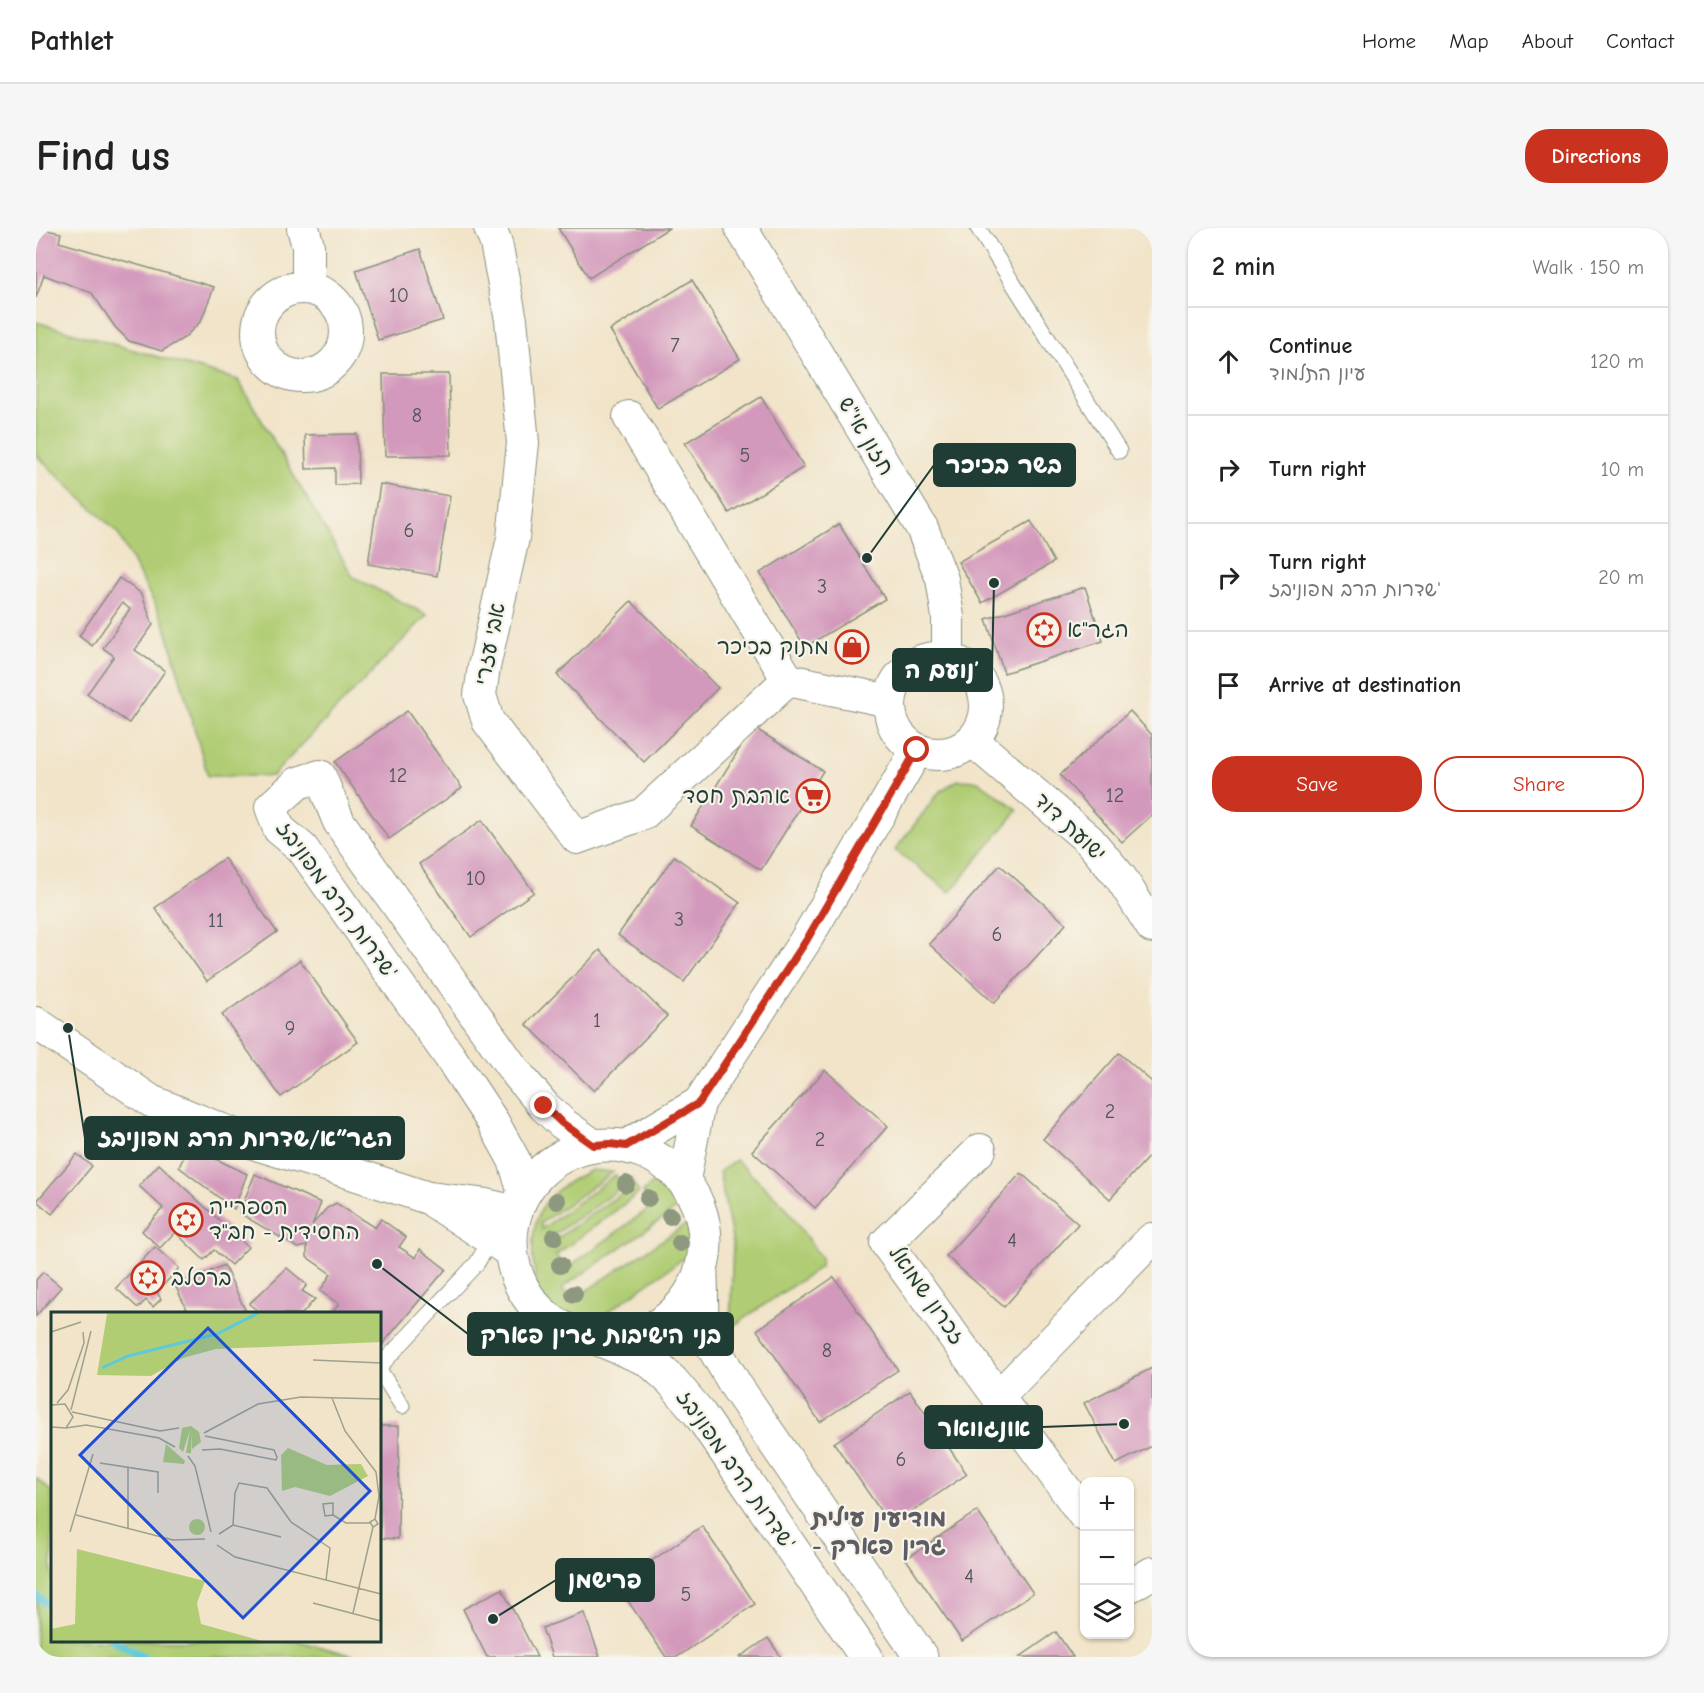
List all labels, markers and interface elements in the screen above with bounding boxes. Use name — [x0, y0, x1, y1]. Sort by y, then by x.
text: Pathlet — [30, 25, 113, 57]
text: Home — [1362, 29, 1416, 53]
text: Map — [1449, 29, 1489, 53]
text: About — [1522, 29, 1573, 53]
text: Contact — [1606, 29, 1674, 53]
button: Directions — [1525, 129, 1668, 183]
text: Find us — [36, 132, 170, 181]
text: 2 min — [1212, 252, 1275, 282]
text: Walk · 150 m — [1533, 256, 1644, 279]
house number: 10 — [389, 284, 409, 307]
text: Continue — [1269, 333, 1352, 359]
house number: 7 — [670, 334, 680, 357]
icon: ahead — [1212, 345, 1245, 378]
text: 120 m — [1590, 350, 1644, 373]
text: עיון התלמוד — [1269, 362, 1365, 385]
street label: חזון אי"ש — [833, 392, 899, 480]
house number: 8 — [412, 404, 422, 427]
house number: 5 — [740, 444, 750, 467]
callout: בשר בכיכר — [934, 444, 1075, 486]
text: בשר בכיכר — [946, 451, 1062, 479]
icon: right — [1212, 453, 1245, 486]
text: Turn right — [1269, 456, 1366, 482]
text: 10 m — [1601, 458, 1644, 481]
house number: 6 — [404, 519, 414, 542]
text: Turn right — [1269, 549, 1366, 575]
icon: right — [1212, 561, 1245, 594]
text: 20 m — [1598, 566, 1644, 589]
house number: 3 — [817, 575, 827, 598]
text: שדרות הרב מפוניבז' — [1269, 578, 1441, 601]
street label: אבי עזרי — [469, 600, 511, 688]
synagogue icon: הגר"א — [1026, 612, 1062, 648]
place label: הגר"א — [1067, 617, 1129, 643]
shop icon: מתוק בכיכר — [834, 629, 870, 665]
place label: מתוק בכיכר — [717, 634, 829, 660]
callout: נועם ה’ — [893, 649, 992, 691]
text: נועם ה’ — [905, 656, 979, 684]
icon: arrive — [1212, 669, 1245, 702]
text: Arrive at destination — [1269, 672, 1461, 698]
route start — [903, 736, 929, 762]
button: Save — [1212, 756, 1422, 812]
button: Share — [1434, 756, 1644, 812]
house number: 12 — [389, 764, 407, 787]
supermarket icon: אהבת חסד — [795, 778, 831, 814]
place label: אהבת חסד — [682, 783, 790, 809]
house number: 12 — [1106, 784, 1124, 807]
street label: ישועת דוד — [1029, 787, 1111, 867]
street label: שדרות הרב מפוניבז' — [271, 816, 403, 984]
house number: 10 — [466, 867, 486, 890]
house number: 3 — [674, 908, 684, 931]
house number: 11 — [208, 909, 224, 932]
house number: 6 — [992, 923, 1002, 946]
house number: 1 — [593, 1009, 601, 1032]
house number: 9 — [285, 1017, 295, 1040]
route end — [530, 1092, 556, 1118]
house number: 2 — [1105, 1100, 1115, 1123]
callout: הגר״א/שדרות הרב מפוניבז — [85, 1117, 404, 1159]
text: הגר״א/שדרות הרב מפוניבז — [97, 1124, 393, 1152]
house number: 2 — [815, 1128, 825, 1151]
place label: הספרייה החסידית - חב"ד — [209, 1194, 360, 1245]
synagogue icon: הספרייה החסידית - חב"ד — [168, 1202, 204, 1238]
house number: 4 — [1007, 1229, 1017, 1252]
street label: זכרון שמואל — [883, 1240, 971, 1350]
synagogue icon: ברסלב — [130, 1260, 166, 1296]
place label: ברסלב — [171, 1265, 232, 1291]
inset map — [51, 1312, 381, 1642]
callout: בני הישיבות גרין פארק — [468, 1313, 733, 1355]
text: בני הישיבות גרין פארק — [480, 1321, 722, 1350]
house number: 8 — [822, 1339, 832, 1362]
street label: שדרות הרב מפוניבז' — [671, 1385, 801, 1555]
callout: אונגוואר — [925, 1406, 1042, 1448]
text: אונגוואר — [938, 1414, 1030, 1443]
house number: 6 — [896, 1448, 906, 1471]
map controls — [1080, 1477, 1134, 1639]
button: + — [1080, 1477, 1134, 1531]
district label: מודיעין עילית - גרין פארק — [810, 1504, 946, 1561]
button: − — [1080, 1531, 1134, 1585]
callout: פרישמן — [556, 1559, 654, 1601]
house number: 4 — [964, 1565, 974, 1588]
text: פרישמן — [568, 1566, 642, 1595]
house number: 5 — [681, 1583, 691, 1606]
button: layers — [1080, 1585, 1134, 1639]

